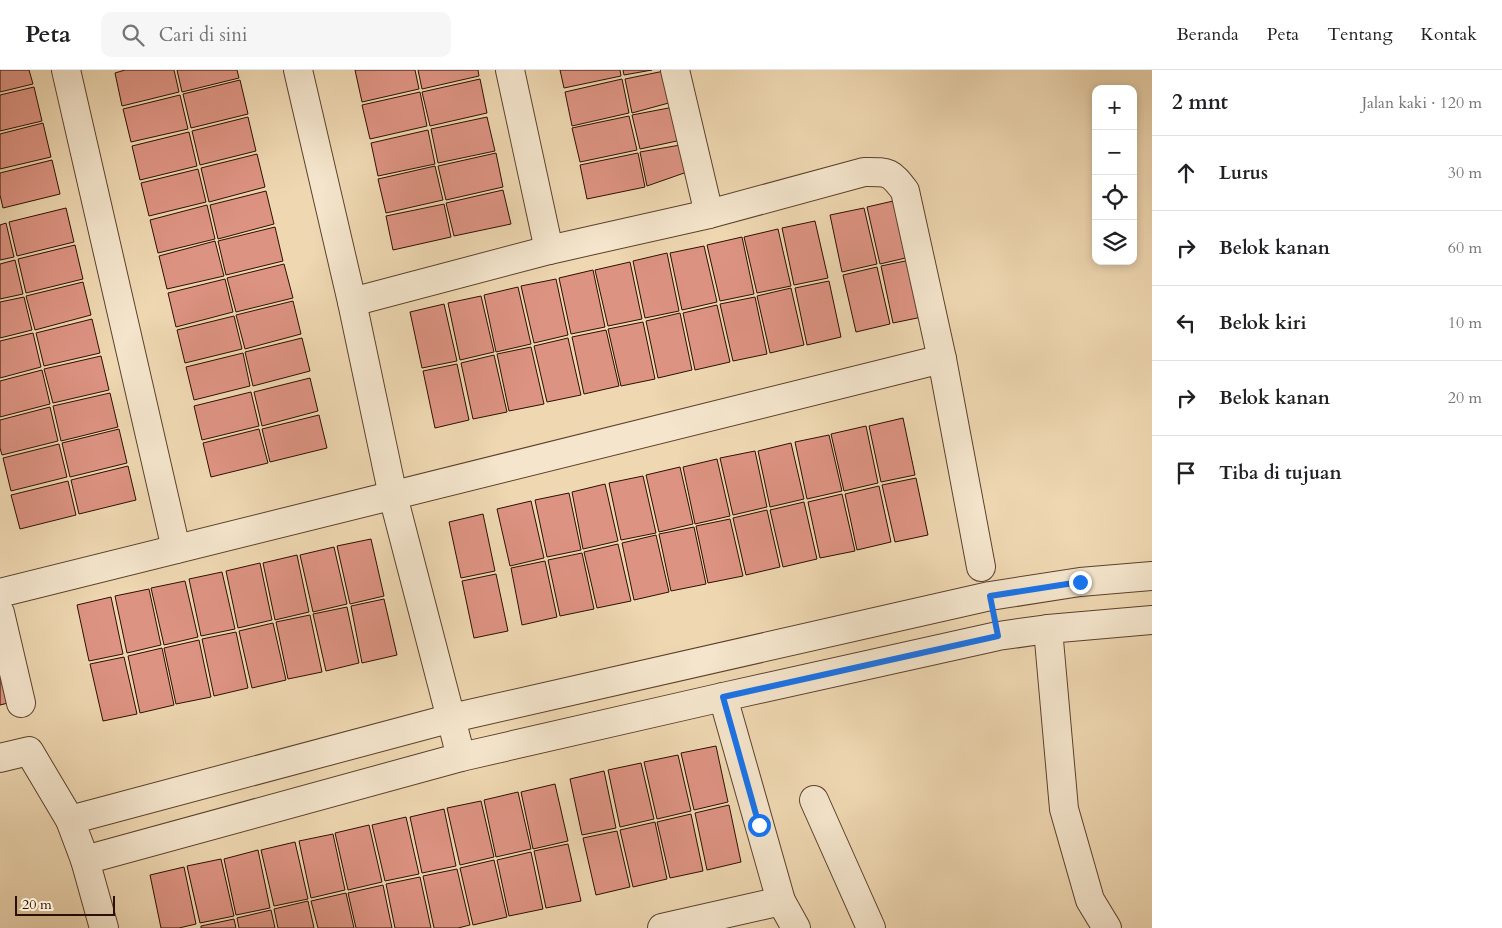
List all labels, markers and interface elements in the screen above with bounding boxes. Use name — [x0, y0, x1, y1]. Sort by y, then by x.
search box — [101, 12, 451, 57]
text: Peta — [25, 18, 71, 51]
icon: search — [119, 21, 147, 49]
text: Cari di sini — [159, 22, 247, 48]
text: Beranda — [1177, 22, 1239, 47]
text: Peta — [1267, 22, 1299, 47]
text: Tentang — [1327, 22, 1393, 47]
text: Kontak — [1421, 22, 1477, 47]
map controls — [1092, 85, 1137, 265]
button: + — [1092, 85, 1137, 130]
text: 2 mnt — [1172, 88, 1228, 117]
text: Jalan kaki · 120 m — [1362, 92, 1482, 114]
button: − — [1092, 130, 1137, 175]
icon: ahead — [1172, 159, 1200, 187]
text: Lurus — [1219, 160, 1268, 186]
text: 30 m — [1448, 162, 1482, 184]
button: locate — [1092, 175, 1137, 220]
button: layers — [1092, 220, 1137, 265]
icon: right — [1172, 234, 1200, 262]
text: Belok kanan — [1219, 235, 1330, 261]
text: 60 m — [1448, 237, 1482, 259]
icon: left — [1172, 309, 1200, 337]
text: Belok kiri — [1219, 310, 1306, 336]
text: 10 m — [1448, 312, 1482, 334]
icon: right — [1172, 384, 1200, 412]
text: Belok kanan — [1219, 385, 1330, 411]
text: 20 m — [1448, 387, 1482, 409]
icon: arrive — [1172, 459, 1200, 487]
text: Tiba di tujuan — [1219, 460, 1342, 486]
route end — [1069, 571, 1092, 594]
route start — [748, 814, 771, 837]
scale bar — [15, 893, 115, 916]
text: 20 m — [22, 895, 52, 914]

